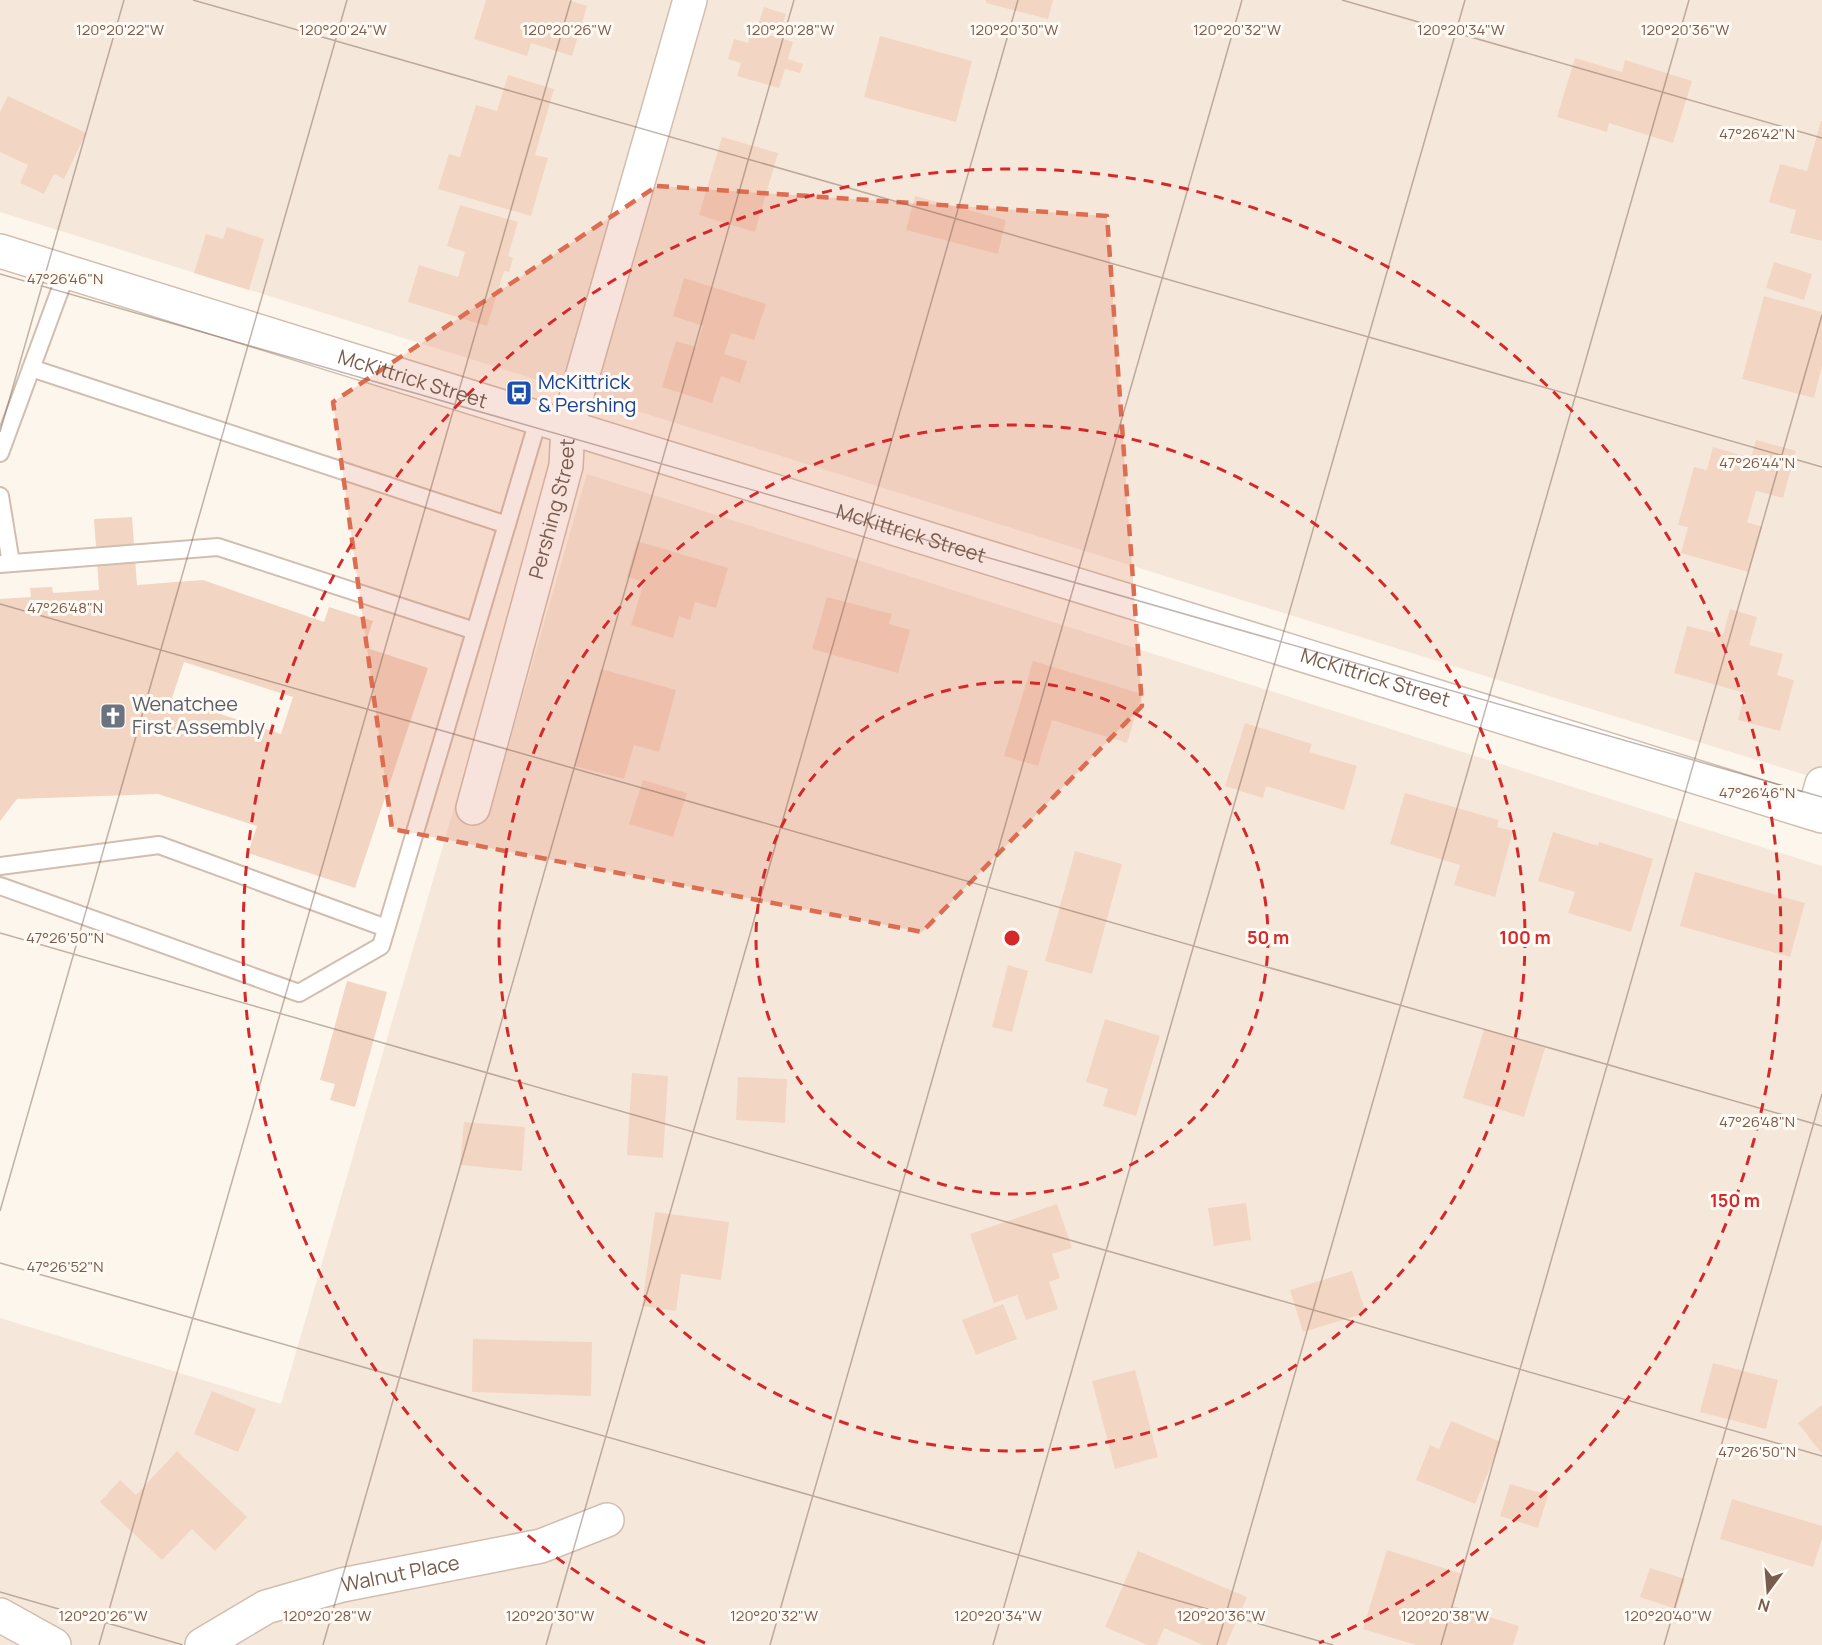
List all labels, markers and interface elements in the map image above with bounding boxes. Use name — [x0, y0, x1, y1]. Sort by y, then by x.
text: 120°20'22"W — [76, 19, 164, 40]
text: 120°20'24"W — [299, 19, 387, 40]
text: 120°20'26"W — [523, 19, 611, 40]
text: 120°20'28"W — [746, 19, 834, 40]
text: 120°20'30"W — [970, 19, 1058, 40]
text: 120°20'32"W — [1193, 19, 1281, 40]
text: 120°20'34"W — [1417, 19, 1505, 40]
text: 120°20'36"W — [1641, 19, 1729, 40]
text: 47°26'42"N — [1719, 123, 1795, 144]
text: 47°26'46"N — [27, 268, 103, 289]
street label: McKittrick Street — [335, 343, 491, 414]
place label: McKittrick & Pershing — [538, 368, 636, 418]
bus stop icon: McKittrick & Pershing — [504, 378, 534, 408]
street label: Pershing Street — [522, 438, 580, 582]
text: 47°26'44"N — [1719, 452, 1795, 473]
street label: McKittrick Street — [833, 497, 989, 569]
text: 47°26'48"N — [27, 597, 103, 618]
street label: McKittrick Street — [1298, 641, 1454, 713]
place label: Wenatchee First Assembly — [132, 690, 266, 740]
church icon: Wenatchee First Assembly — [98, 701, 128, 731]
text: 47°26'46"N — [1719, 782, 1795, 803]
text: 50 m — [1247, 925, 1289, 949]
text: 100 m — [1499, 925, 1551, 949]
text: 47°26'50"N — [26, 927, 104, 948]
centre of rings — [1002, 928, 1022, 948]
text: 47°26'48"N — [1719, 1111, 1795, 1132]
text: 150 m — [1710, 1188, 1760, 1212]
text: 47°26'52"N — [26, 1256, 104, 1277]
text: 47°26'50"N — [1718, 1441, 1796, 1462]
street label: Walnut Place — [339, 1548, 462, 1598]
north arrow — [1738, 1561, 1798, 1621]
text: N — [1755, 1593, 1772, 1618]
text: 120°20'26"W — [59, 1605, 147, 1626]
text: 120°20'28"W — [283, 1605, 371, 1626]
text: 120°20'30"W — [506, 1605, 594, 1626]
text: 120°20'32"W — [730, 1605, 818, 1626]
text: 120°20'34"W — [954, 1605, 1042, 1626]
text: 120°20'36"W — [1177, 1605, 1265, 1626]
text: 120°20'38"W — [1401, 1605, 1489, 1626]
text: 120°20'40"W — [1624, 1605, 1712, 1626]

